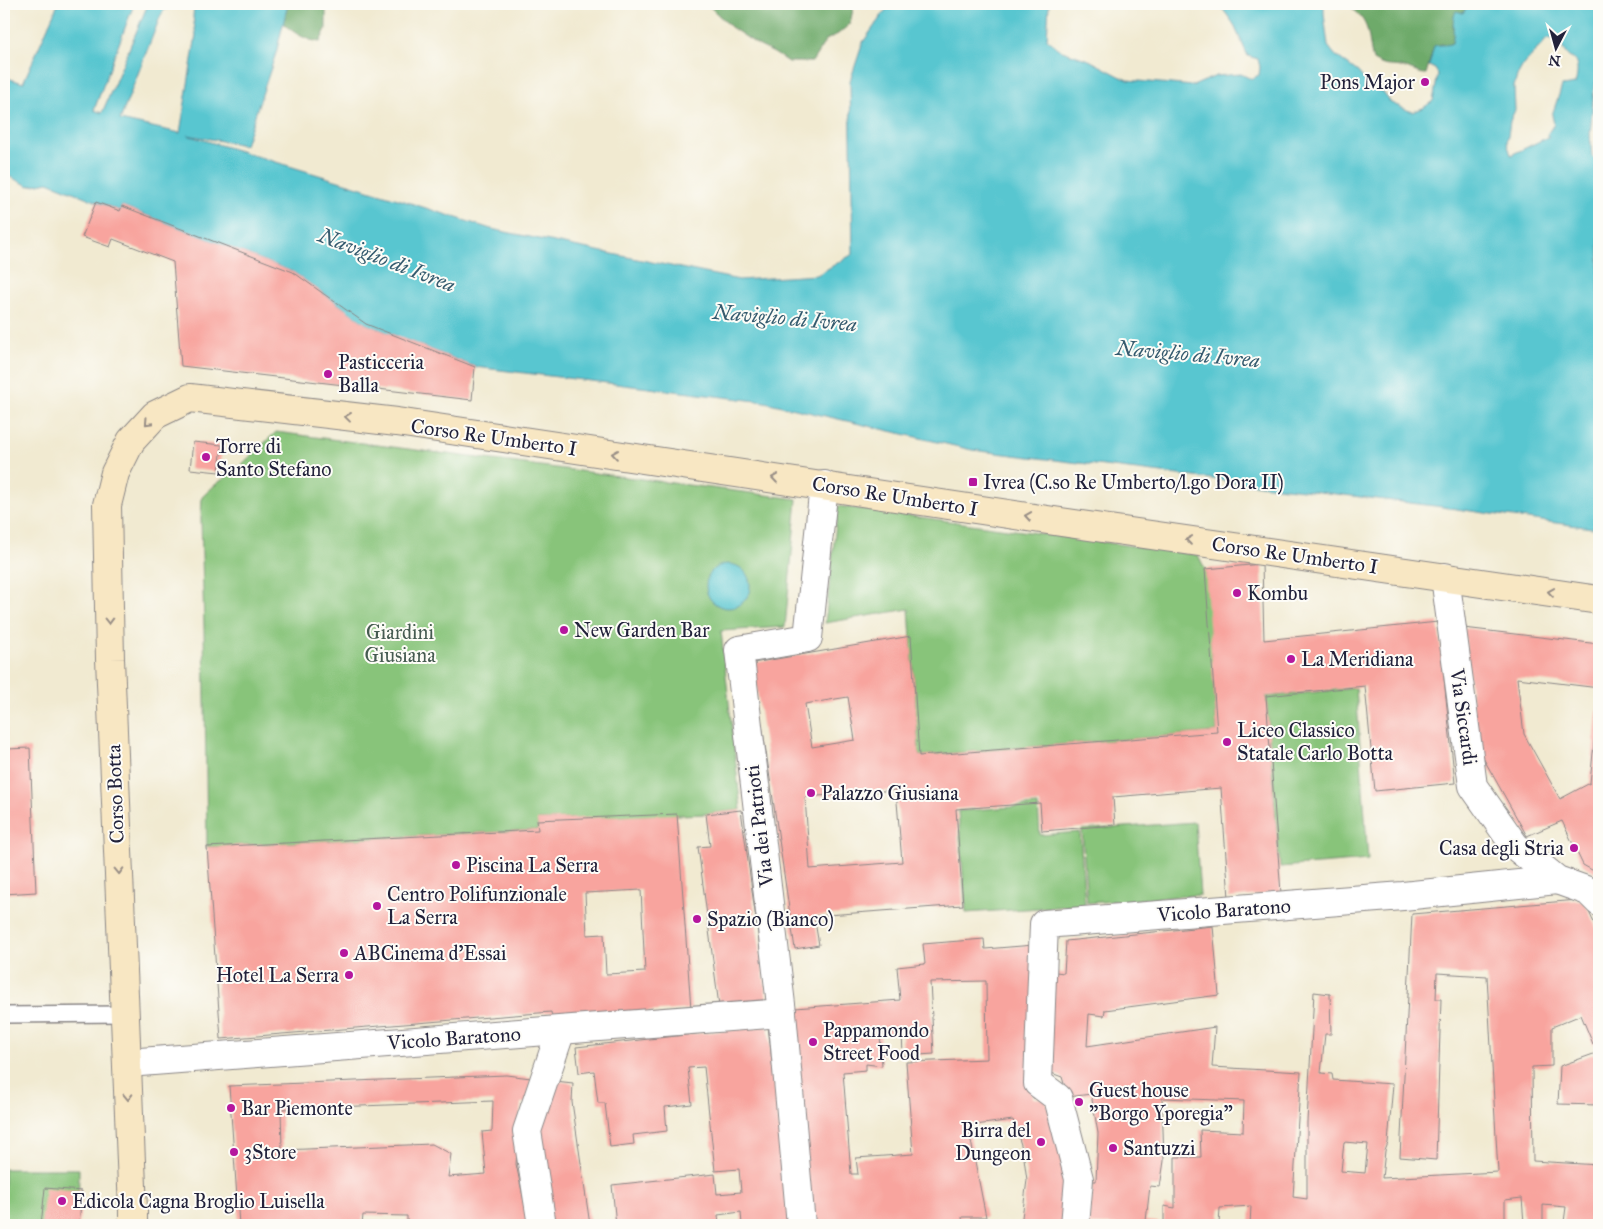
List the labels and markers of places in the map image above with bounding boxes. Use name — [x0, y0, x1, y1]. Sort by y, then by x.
place label: Pons Major — [1320, 70, 1415, 94]
marker: Pons Major — [1419, 76, 1431, 88]
place label: Pasticceria Balla — [338, 350, 425, 397]
marker: Pasticceria Balla — [322, 368, 334, 380]
place label: Torre di Santo Stefano — [216, 434, 331, 481]
marker: Torre di Santo Stefano — [200, 451, 212, 463]
place label: Ivrea (C.so Re Umberto/l.go Dora II) — [983, 470, 1284, 495]
marker: Ivrea (C.so Re Umberto/l.go Dora II) — [967, 476, 979, 488]
place label: Kombu — [1247, 581, 1308, 605]
marker: Kombu — [1231, 587, 1243, 599]
place label: New Garden Bar — [574, 618, 710, 642]
marker: New Garden Bar — [558, 624, 570, 636]
place label: La Meridiana — [1301, 647, 1414, 671]
marker: La Meridiana — [1285, 653, 1297, 665]
place label: Liceo Classico Statale Carlo Botta — [1237, 718, 1393, 765]
marker: Liceo Classico Statale Carlo Botta — [1221, 736, 1233, 748]
place label: Palazzo Giusiana — [821, 781, 959, 805]
marker: Palazzo Giusiana — [805, 787, 817, 799]
place label: Casa degli Stria — [1439, 836, 1565, 861]
marker: Casa degli Stria — [1568, 842, 1580, 854]
place label: Piscina La Serra — [466, 853, 599, 877]
marker: Piscina La Serra — [450, 859, 462, 871]
place label: Centro Polifunzionale La Serra — [387, 882, 567, 929]
marker: Centro Polifunzionale La Serra — [371, 900, 383, 912]
place label: Spazio (Bianco) — [707, 907, 834, 932]
marker: Spazio (Bianco) — [691, 913, 703, 925]
place label: ABCinema d'Essai — [353, 941, 507, 965]
marker: ABCinema d'Essai — [338, 947, 350, 959]
place label: Hotel La Serra — [216, 963, 340, 987]
marker: Hotel La Serra — [343, 969, 355, 981]
place label: Pappamondo Street Food — [823, 1018, 929, 1065]
marker: Pappamondo Street Food — [807, 1036, 819, 1048]
place label: Guest house "Borgo Yporegia" — [1089, 1078, 1233, 1126]
place label: Bar Piemonte — [241, 1096, 353, 1120]
marker: Guest house "Borgo Yporegia" — [1073, 1096, 1085, 1108]
marker: Bar Piemonte — [225, 1102, 237, 1114]
place label: Birra del Dungeon — [955, 1118, 1032, 1166]
marker: Birra del Dungeon — [1035, 1136, 1047, 1148]
place label: Santuzzi — [1123, 1136, 1196, 1160]
place label: 3Store — [244, 1140, 296, 1164]
marker: Santuzzi — [1107, 1142, 1119, 1154]
marker: 3Store — [228, 1146, 240, 1158]
place label: Edicola Cagna Broglio Luisella — [72, 1189, 325, 1214]
marker: Edicola Cagna Broglio Luisella — [56, 1195, 68, 1207]

